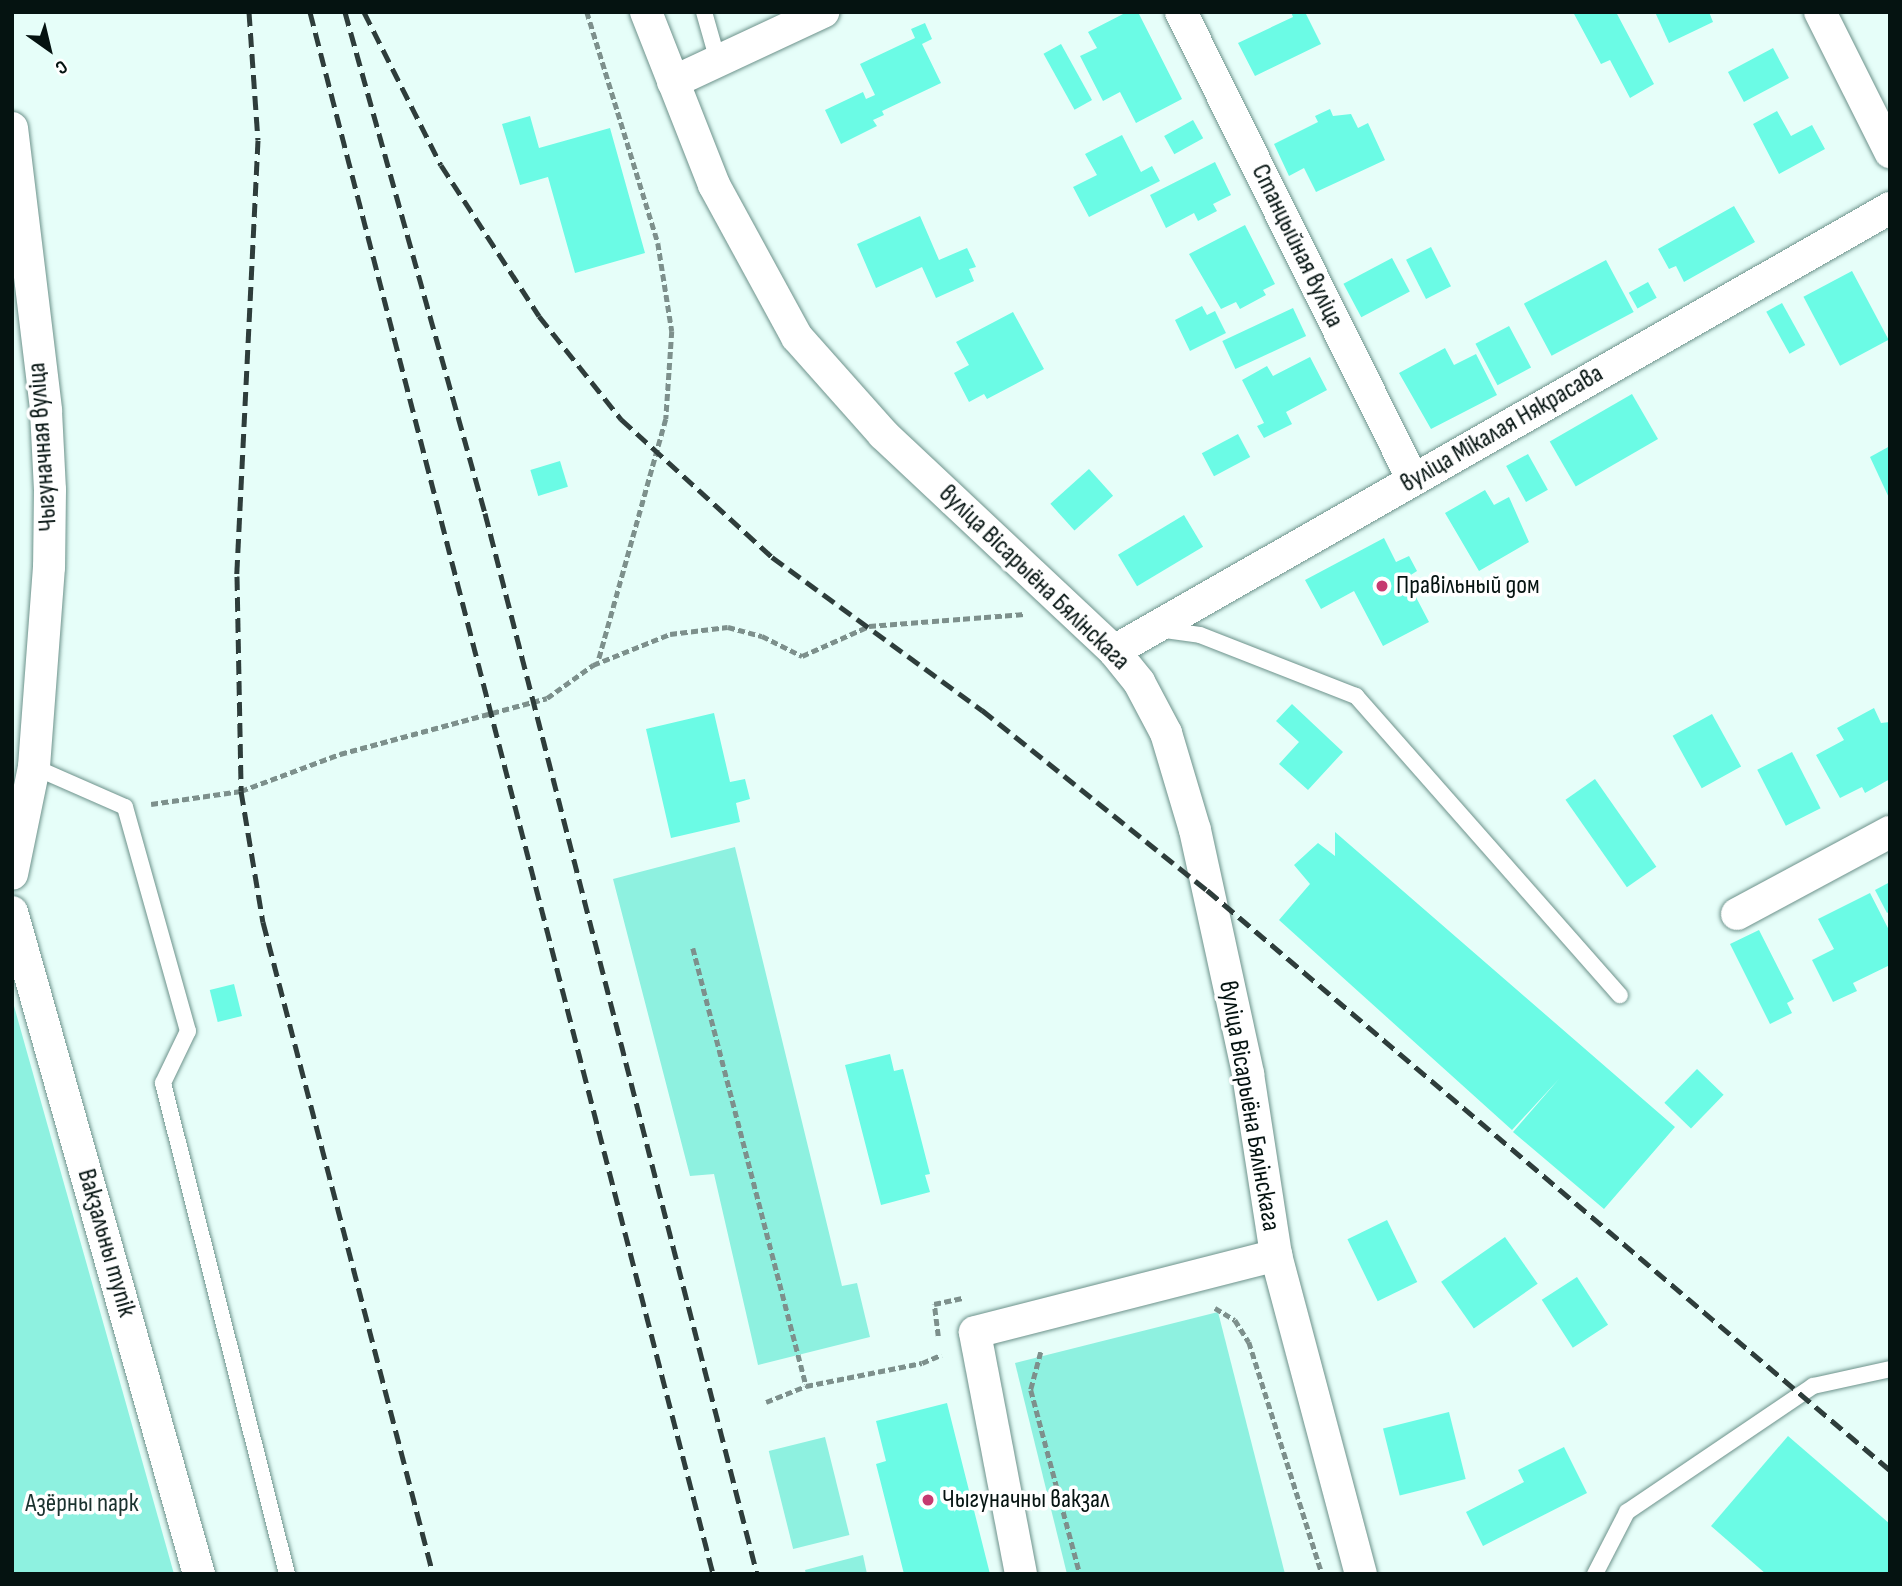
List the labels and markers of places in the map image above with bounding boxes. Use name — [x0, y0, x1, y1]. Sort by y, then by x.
place label: Правільный дом — [1396, 570, 1540, 602]
marker: Правільный дом — [1374, 578, 1390, 594]
place label: Чыгуначны вакзал — [942, 1484, 1109, 1516]
marker: Чыгуначны вакзал — [920, 1492, 936, 1508]

